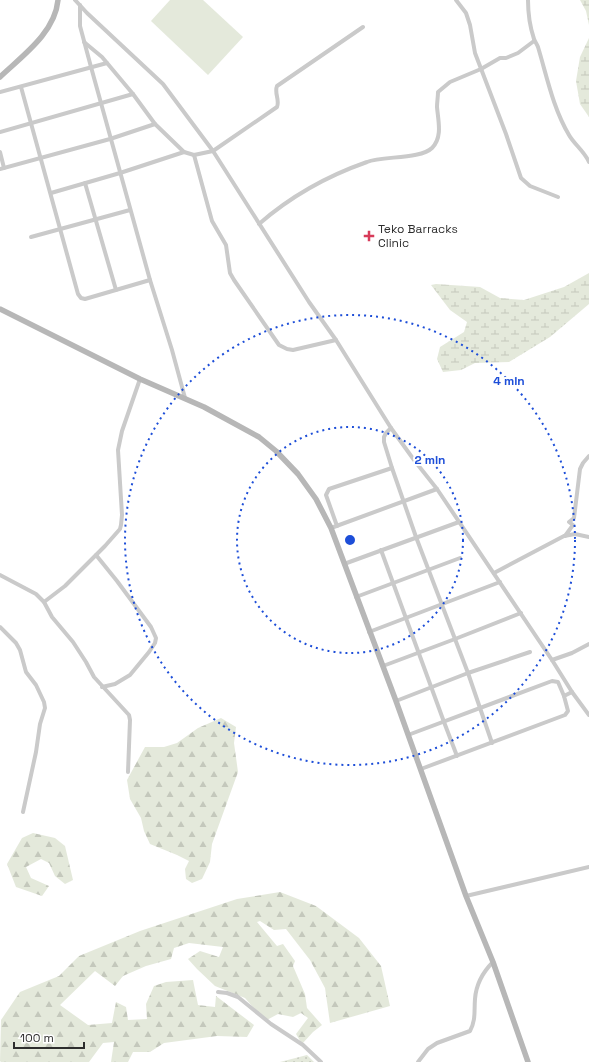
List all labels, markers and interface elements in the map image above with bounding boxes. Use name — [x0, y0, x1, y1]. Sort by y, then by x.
place label: Teko Barracks Clinic — [378, 221, 458, 251]
marker: Teko Barracks Clinic — [363, 230, 375, 242]
text: 4 min — [493, 373, 525, 389]
text: 2 min — [414, 452, 446, 468]
centre of rings — [343, 533, 357, 547]
scale bar — [14, 1024, 84, 1050]
text: 100 m — [20, 1030, 54, 1046]

